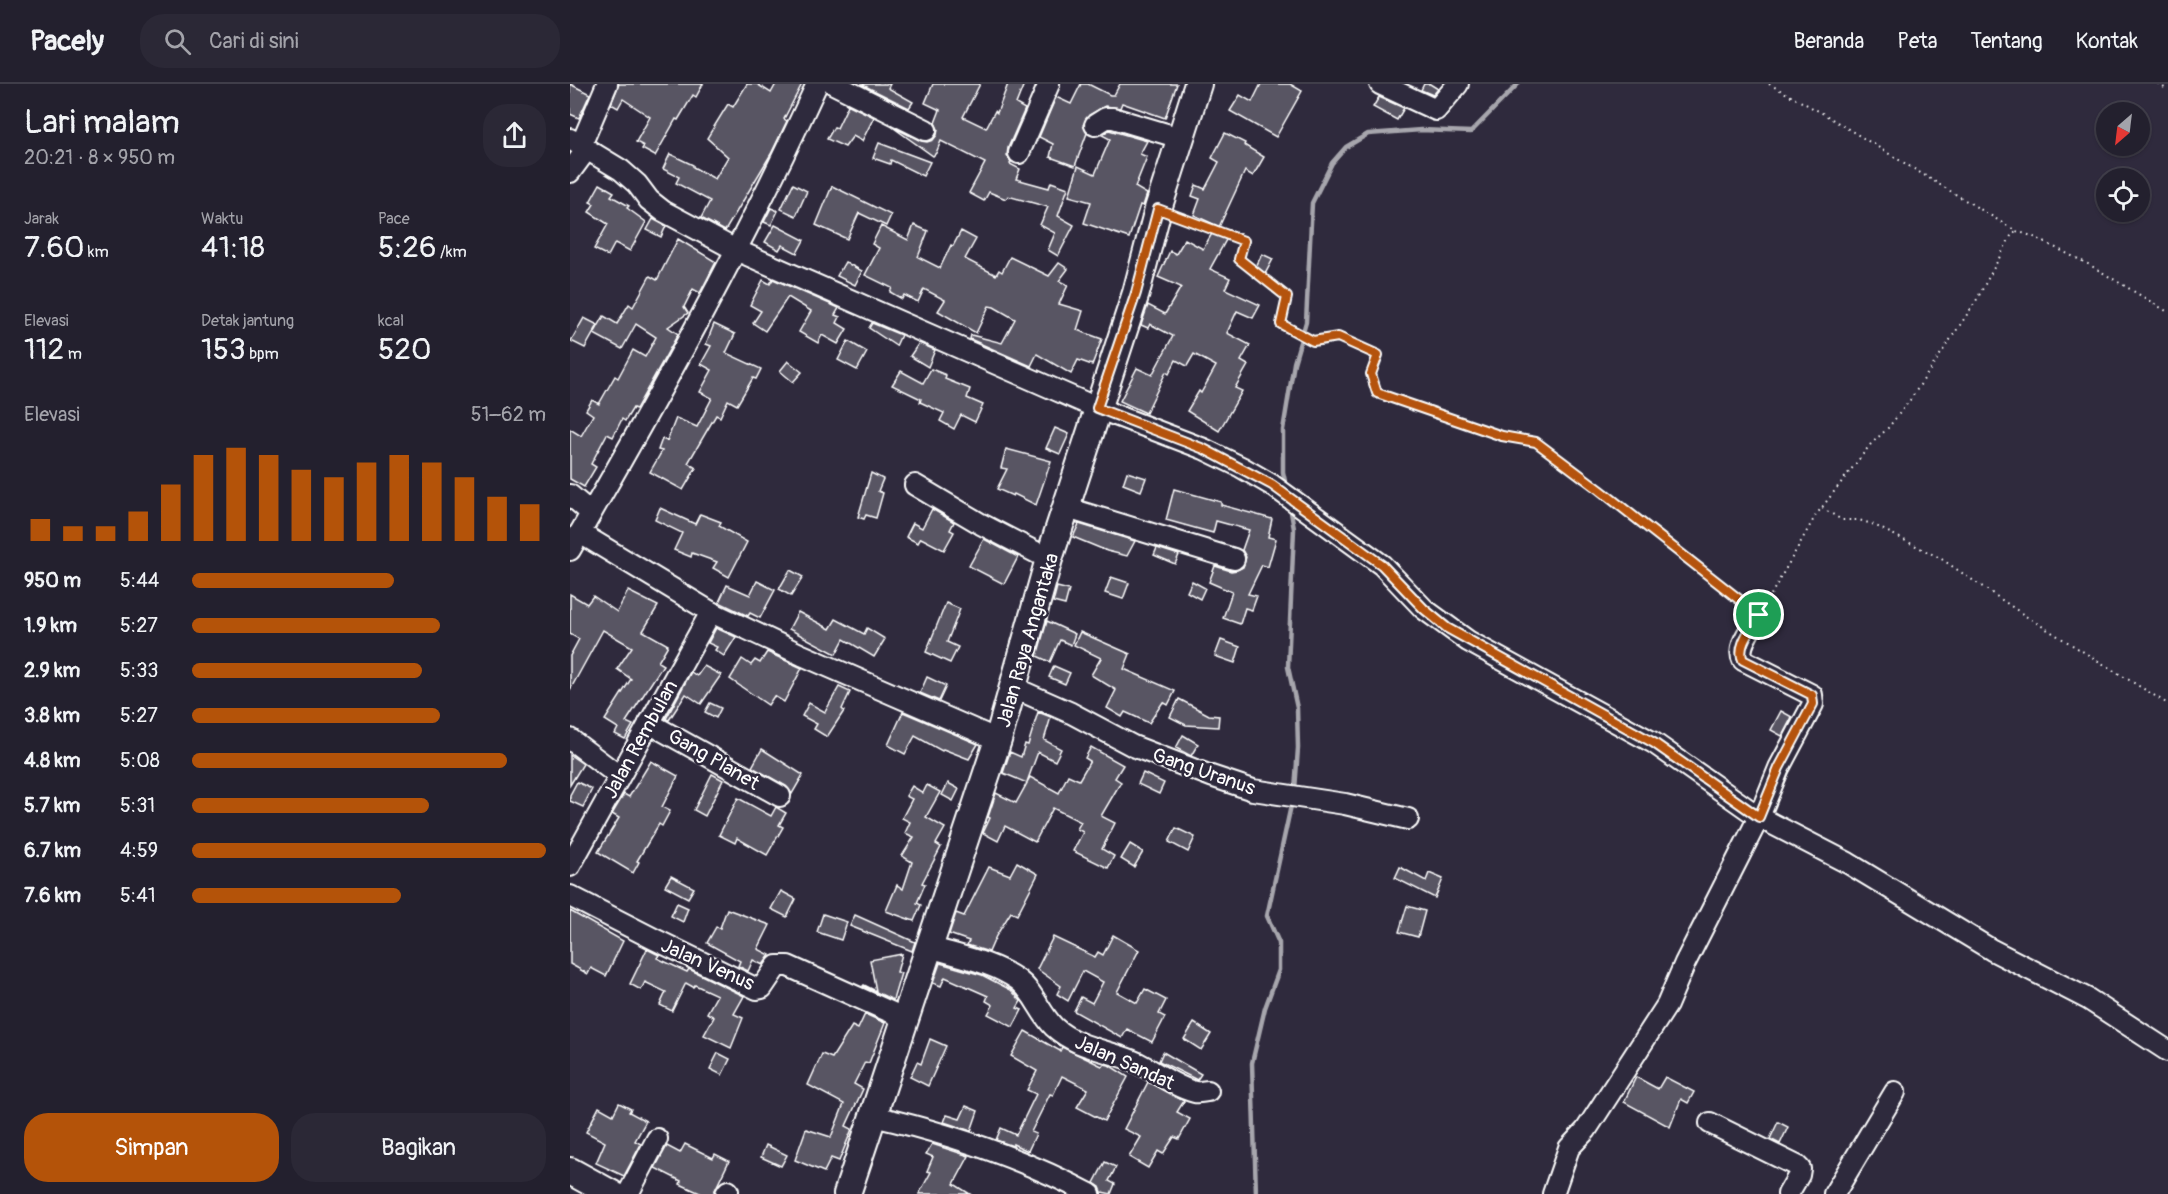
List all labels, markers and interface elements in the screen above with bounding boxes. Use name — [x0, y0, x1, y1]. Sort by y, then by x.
search box — [140, 14, 560, 68]
text: Pacely — [30, 24, 104, 59]
icon: search — [161, 25, 194, 58]
text: Cari di sini — [209, 27, 299, 55]
text: Beranda — [1794, 28, 1864, 55]
text: Peta — [1897, 28, 1938, 55]
text: Tentang — [1971, 28, 2043, 55]
text: Kontak — [2076, 28, 2138, 55]
text: Lari malam — [24, 102, 180, 143]
north arrow — [2096, 102, 2150, 156]
map controls — [2096, 102, 2150, 222]
button: share — [483, 104, 546, 167]
text: 20:21 · 8 × 950 m — [24, 145, 175, 170]
button: locate — [2096, 168, 2150, 222]
text: Jarak — [24, 209, 59, 229]
text: Waktu — [201, 209, 243, 229]
text: Pace — [378, 209, 410, 229]
text: 7.60 — [24, 229, 84, 266]
text: 41:18 — [201, 229, 265, 266]
text: 5:26 — [378, 229, 437, 266]
text: km — [84, 242, 109, 262]
text: /km — [437, 242, 467, 262]
text: Elevasi — [24, 311, 69, 331]
text: Detak jantung — [201, 311, 294, 331]
text: kcal — [378, 311, 404, 331]
text: 112 — [24, 331, 64, 368]
text: 153 — [201, 331, 246, 368]
text: 520 — [378, 331, 432, 368]
text: m — [64, 344, 82, 364]
text: bpm — [246, 344, 279, 364]
text: Elevasi — [24, 402, 80, 427]
text: 51–62 m — [471, 402, 546, 427]
street label: Jalan Raya Angantaka — [991, 550, 1064, 730]
text: 950 m — [24, 568, 81, 593]
text: 5:44 — [120, 568, 159, 593]
pin — [1733, 589, 1784, 640]
icon: arrive — [1742, 598, 1775, 631]
text: 1.9 km — [24, 613, 77, 638]
text: 5:27 — [120, 613, 158, 638]
text: 2.9 km — [24, 658, 80, 683]
text: 5:33 — [120, 658, 159, 683]
street label: Jalan Rembulan — [598, 676, 683, 803]
text: 3.8 km — [24, 703, 80, 728]
text: 5:27 — [120, 703, 158, 728]
street label: Gang Planet — [664, 723, 765, 796]
street label: Gang Uranus — [1149, 742, 1259, 801]
text: 4.8 km — [24, 748, 81, 773]
text: 5:08 — [120, 748, 160, 773]
text: 5.7 km — [24, 793, 80, 818]
text: 5:31 — [120, 793, 155, 818]
text: 6.7 km — [24, 838, 81, 863]
text: 4:59 — [120, 838, 158, 863]
text: 7.6 km — [24, 883, 81, 908]
text: 5:41 — [120, 883, 156, 908]
street label: Jalan Venus — [657, 933, 759, 996]
street label: Jalan Sandat — [1071, 1029, 1179, 1096]
button: Simpan — [24, 1113, 279, 1182]
button: Bagikan — [291, 1113, 546, 1182]

